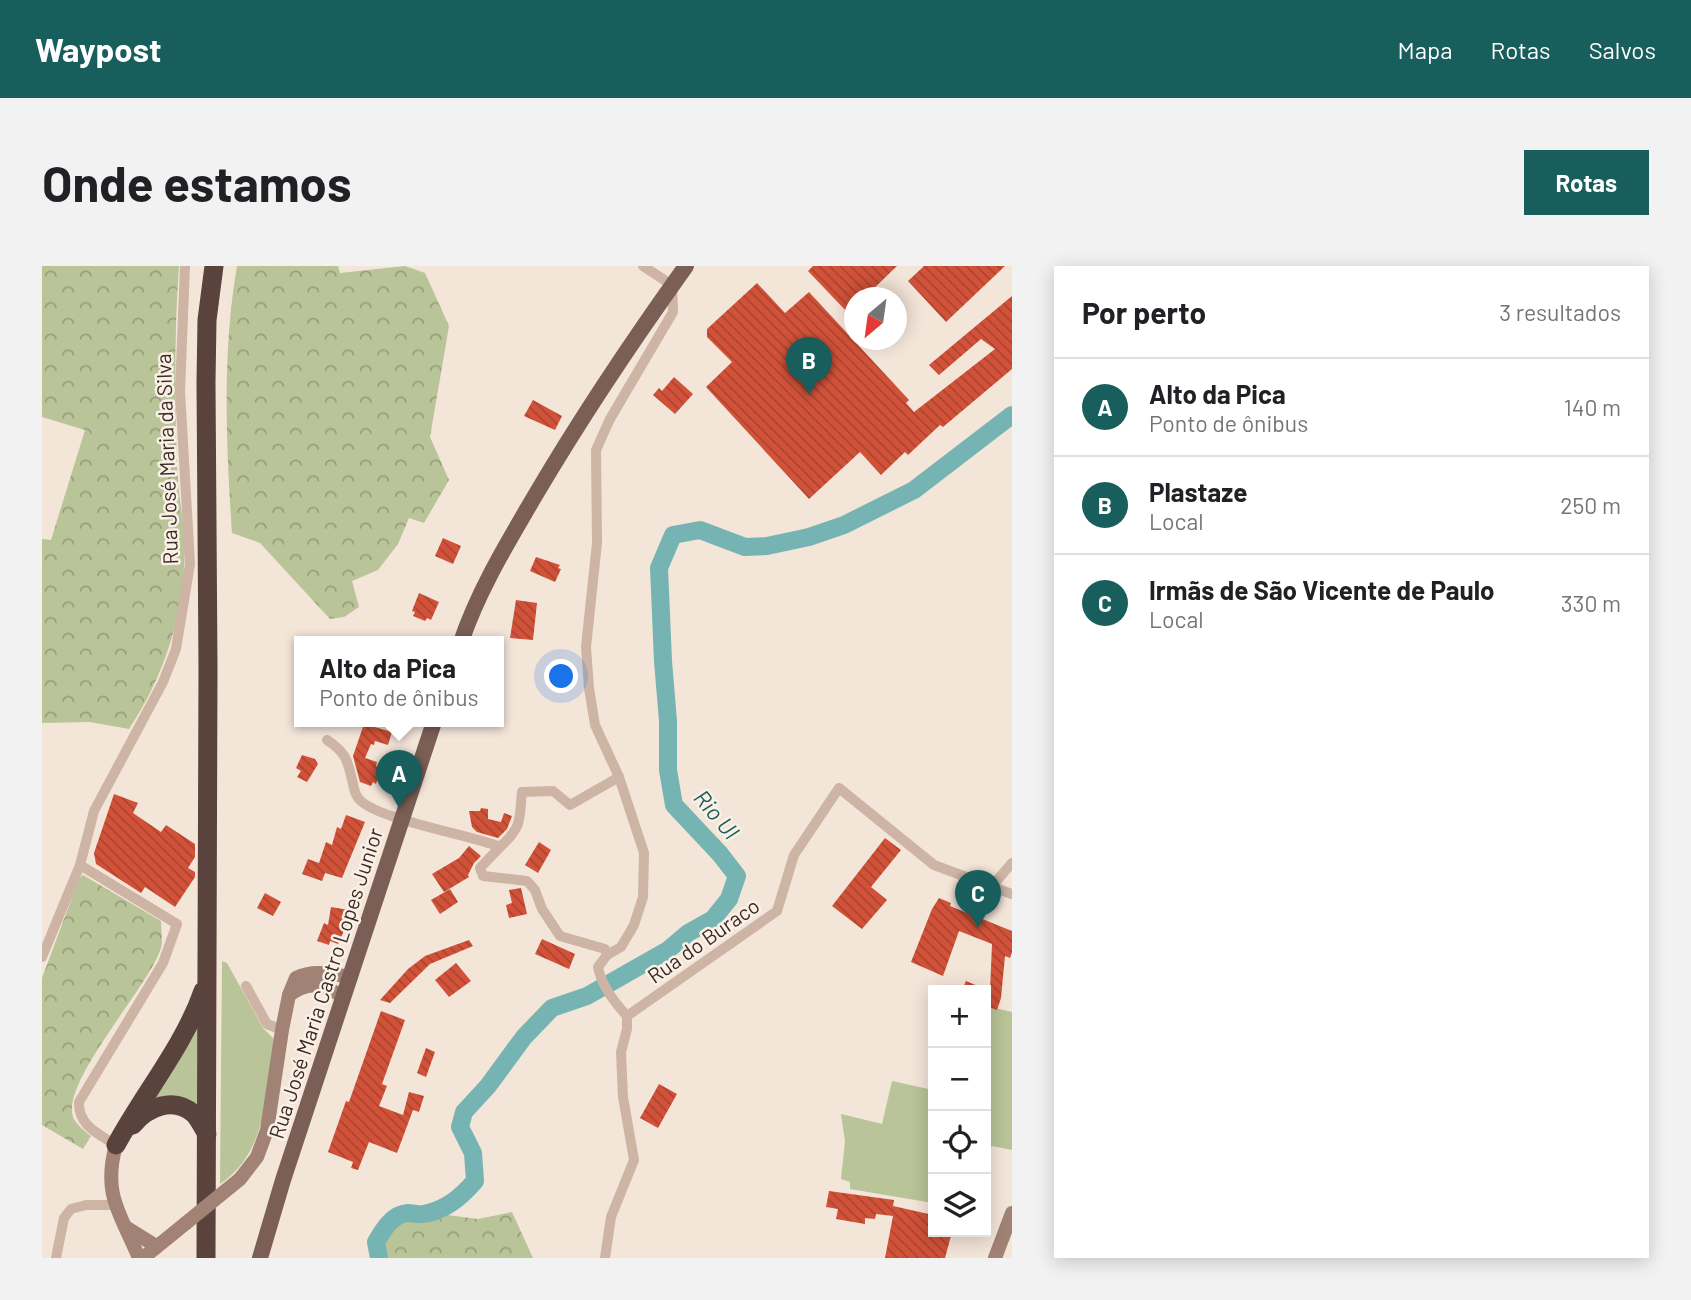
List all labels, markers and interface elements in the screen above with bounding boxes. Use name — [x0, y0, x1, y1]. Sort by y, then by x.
text: Waypost — [35, 29, 162, 69]
text: Mapa — [1398, 35, 1453, 64]
text: Rotas — [1491, 35, 1551, 64]
text: Salvos — [1589, 35, 1656, 64]
button: Rotas — [1524, 150, 1649, 215]
text: Onde estamos — [42, 153, 351, 212]
north arrow — [844, 287, 907, 350]
text: Por perto — [1082, 294, 1206, 330]
text: 3 resultados — [1499, 298, 1621, 326]
pin: B — [786, 337, 832, 395]
street label: Rua José Maria da Silva — [150, 353, 182, 565]
text: Alto da Pica — [1149, 378, 1286, 409]
text: A — [1097, 393, 1113, 421]
text: 140 m — [1564, 393, 1621, 421]
text: Ponto de ônibus — [1149, 409, 1308, 437]
text: Plastaze — [1149, 476, 1247, 507]
text: B — [1098, 491, 1112, 519]
text: 250 m — [1560, 491, 1621, 519]
text: Local — [1149, 507, 1204, 535]
text: Irmãs de São Vicente de Paulo — [1149, 574, 1495, 605]
text: C — [1098, 589, 1112, 617]
text: 330 m — [1561, 589, 1621, 617]
text: Local — [1149, 605, 1204, 633]
popup — [294, 636, 504, 727]
text: Alto da Pica — [319, 652, 456, 683]
your location — [544, 659, 578, 693]
text: Ponto de ônibus — [319, 683, 479, 711]
pin: A — [376, 750, 422, 808]
water label: Rio Ul — [688, 784, 746, 844]
street label: Rua José Maria Castro Lopes Junior — [263, 824, 387, 1142]
pin: C — [955, 870, 1001, 928]
street label: Rua do Buraco — [642, 892, 764, 988]
map controls — [928, 985, 991, 1237]
button: + — [928, 985, 991, 1048]
button: − — [928, 1048, 991, 1111]
button: locate — [928, 1111, 991, 1174]
button: layers — [928, 1174, 991, 1237]

